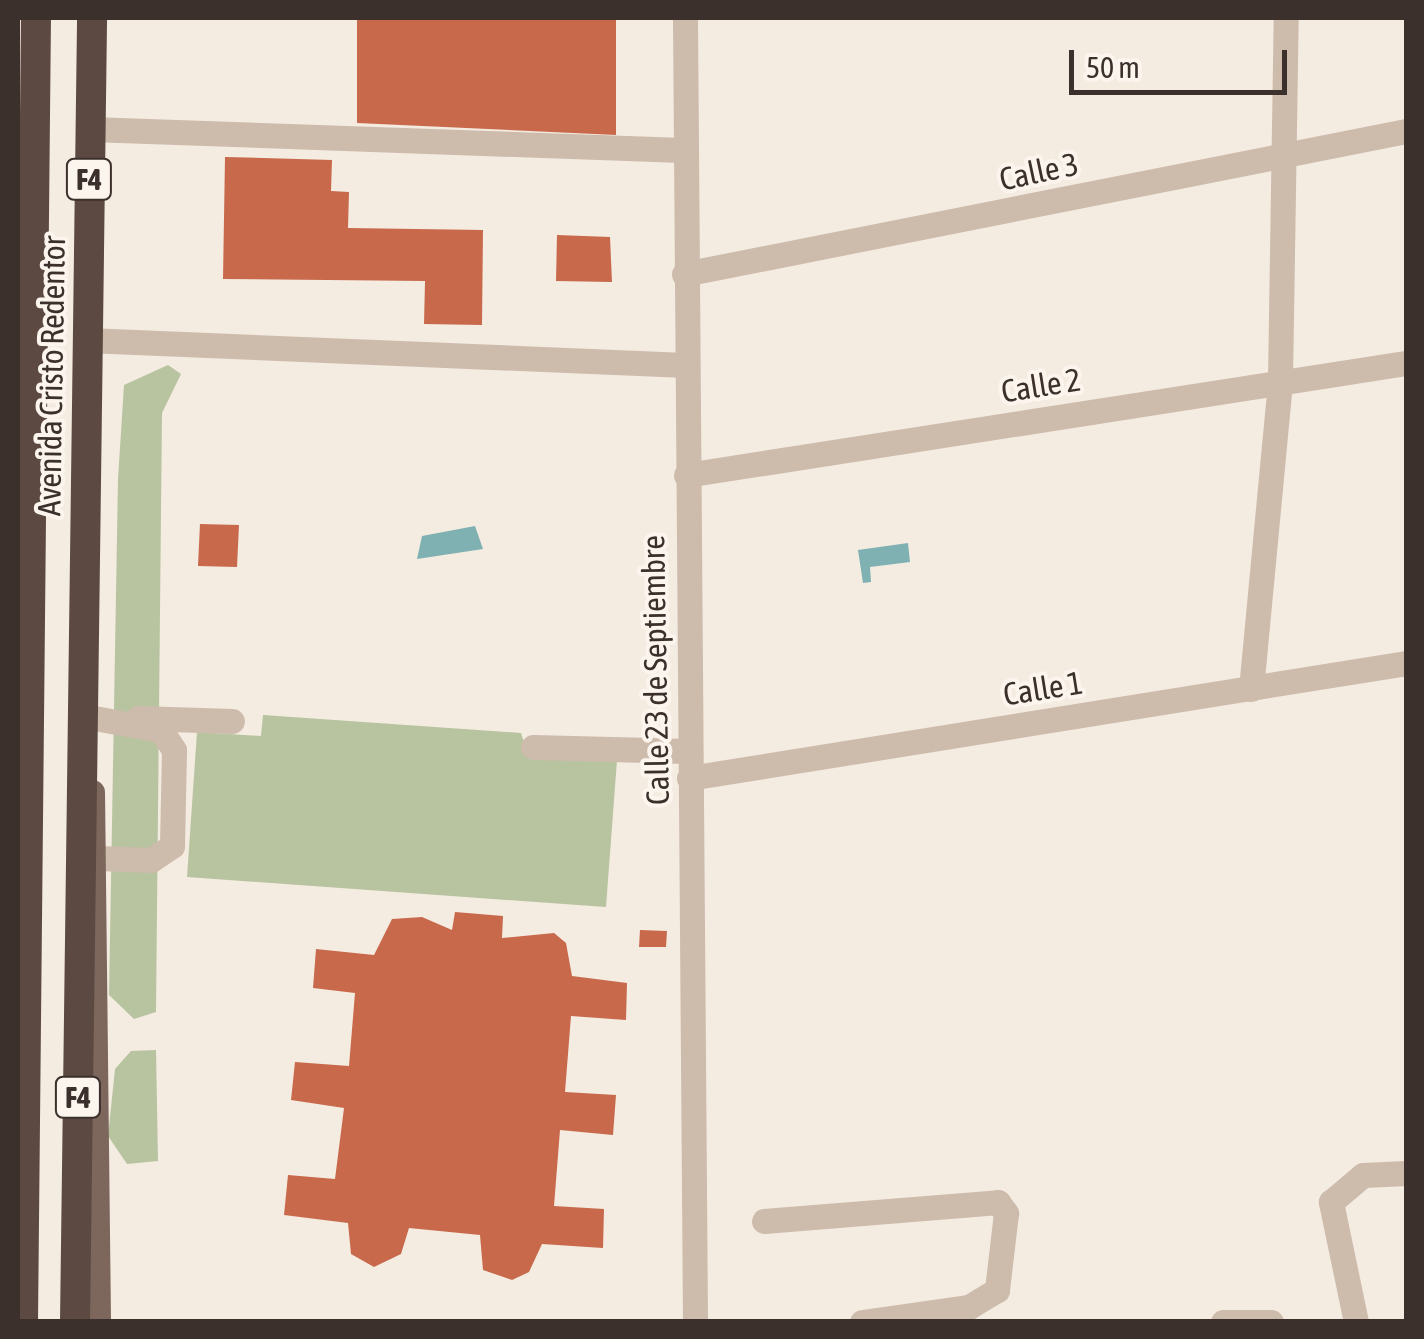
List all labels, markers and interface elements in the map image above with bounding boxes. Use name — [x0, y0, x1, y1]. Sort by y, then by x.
scale bar — [1074, 30, 1292, 92]
text: 50 m — [1086, 50, 1140, 84]
street label: Calle 3 — [996, 145, 1082, 199]
road number: F4 — [64, 154, 114, 204]
street label: Avenida Cristo Redentor — [30, 236, 74, 516]
street label: Calle 2 — [999, 361, 1083, 411]
street label: Calle 23 de Septiembre — [634, 535, 678, 805]
street label: Calle 1 — [1001, 664, 1085, 714]
road number: F4 — [53, 1072, 103, 1122]

